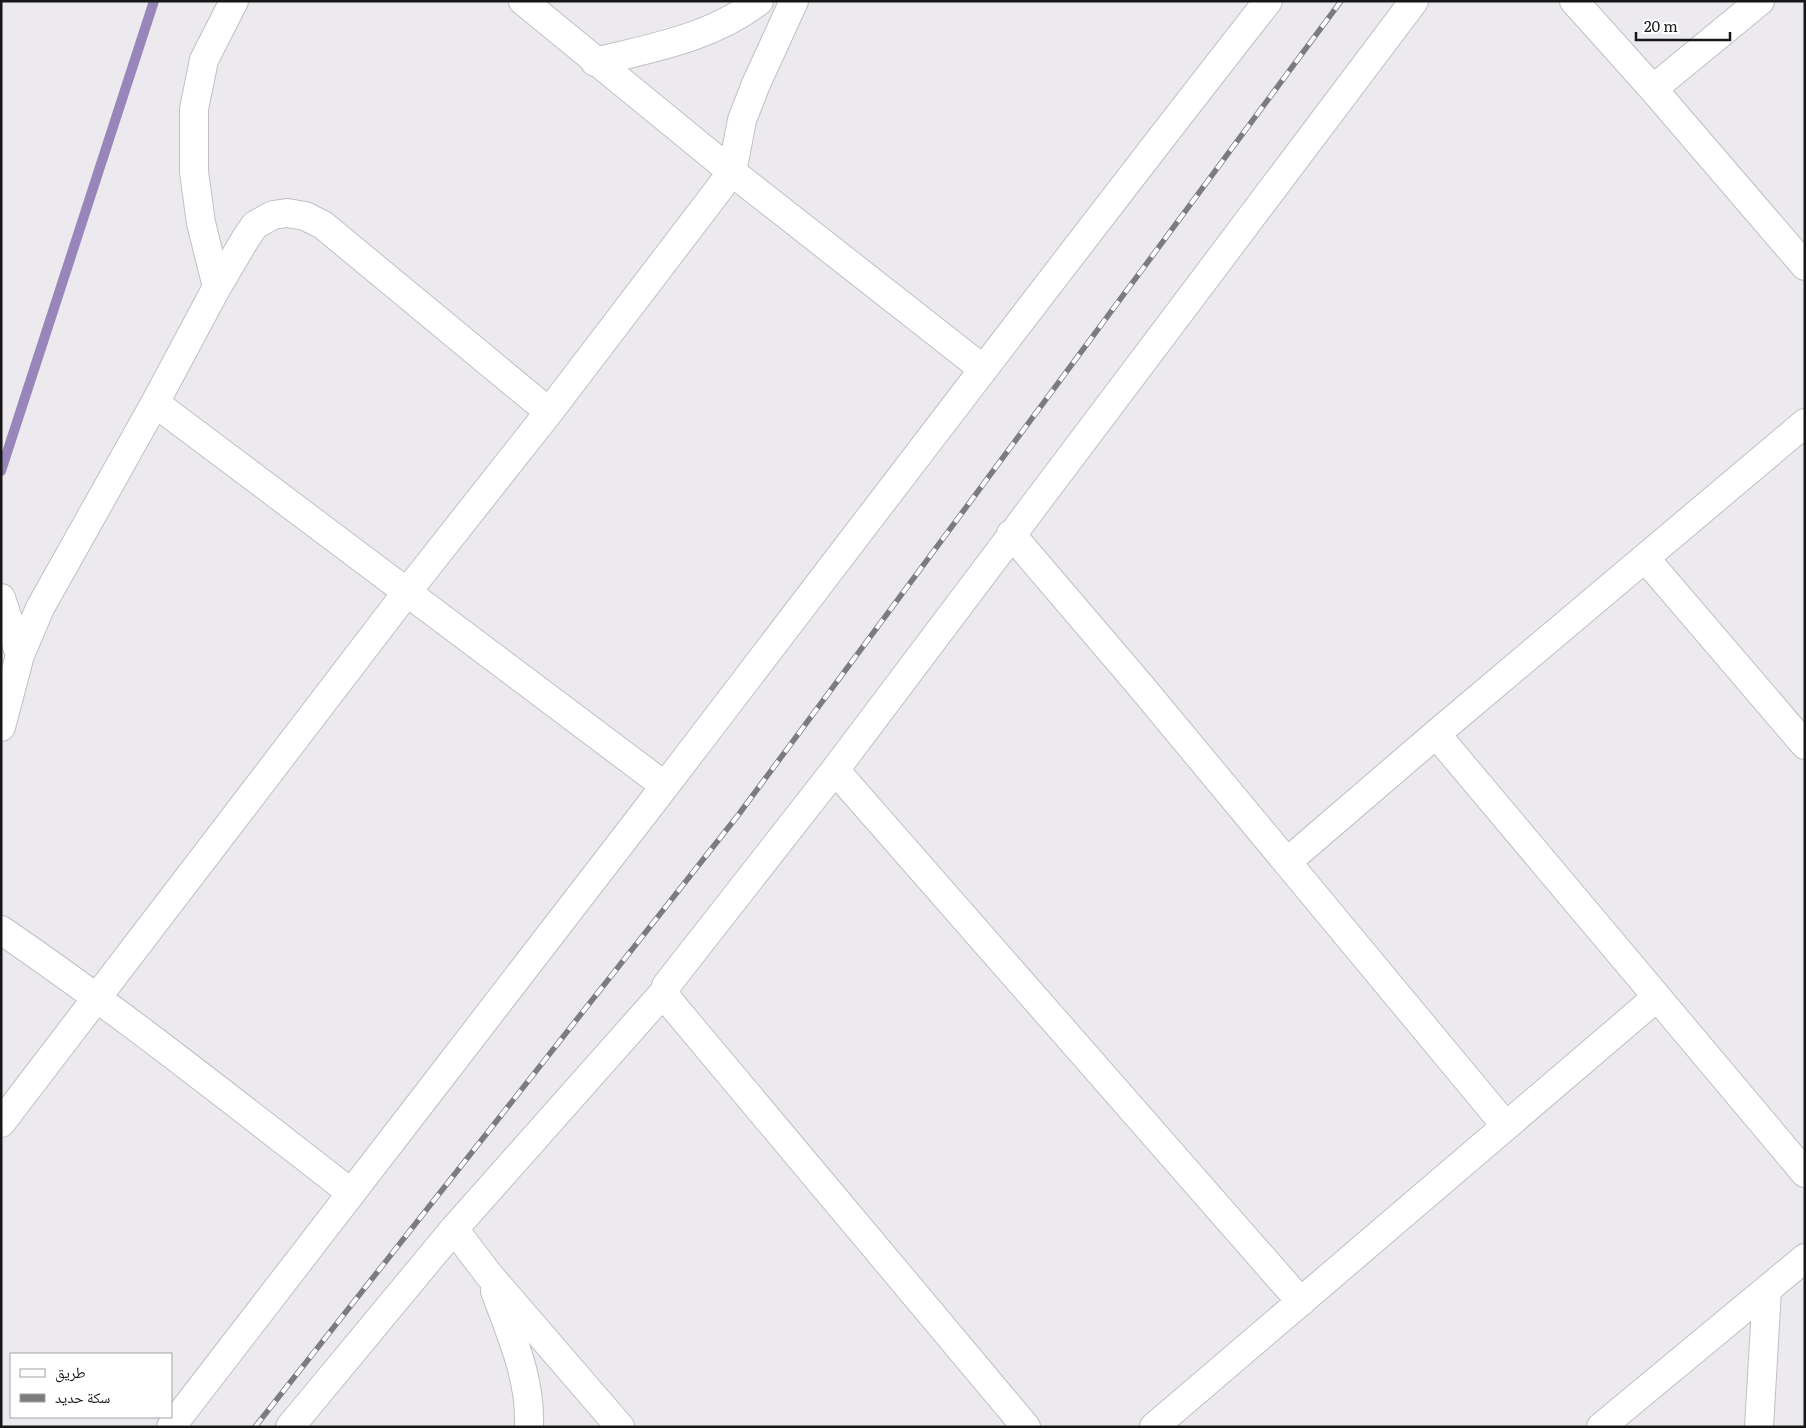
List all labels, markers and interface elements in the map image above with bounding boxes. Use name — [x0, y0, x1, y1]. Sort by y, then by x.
scale bar — [1636, 10, 1730, 42]
text: 20 m — [1644, 14, 1678, 37]
legend — [10, 1353, 172, 1418]
text: طريق — [55, 1360, 86, 1383]
text: سكة حديد — [55, 1385, 111, 1408]

